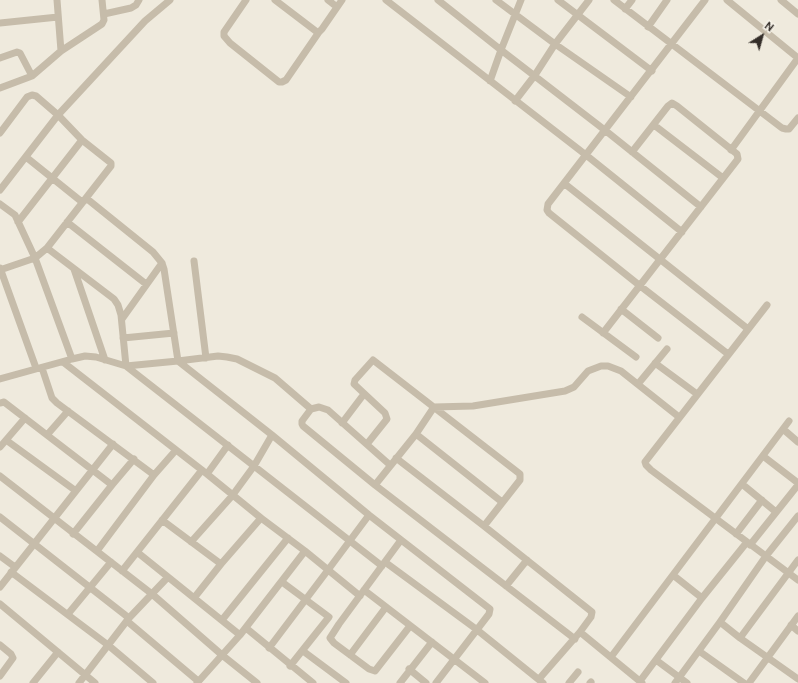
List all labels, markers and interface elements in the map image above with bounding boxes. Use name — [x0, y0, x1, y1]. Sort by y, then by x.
north arrow — [742, 16, 782, 56]
text: N — [762, 19, 776, 34]

